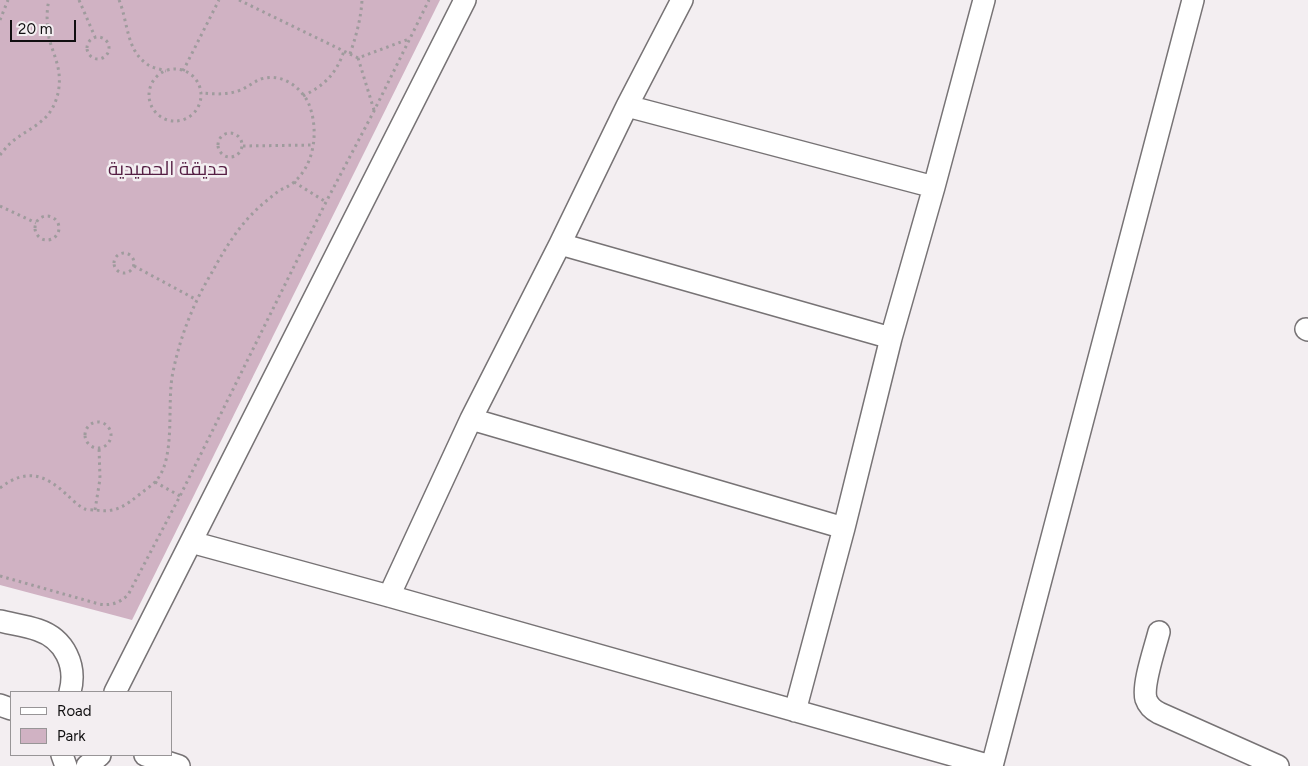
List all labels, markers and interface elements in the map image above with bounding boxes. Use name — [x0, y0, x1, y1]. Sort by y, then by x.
scale bar — [12, 10, 79, 42]
text: 20 m — [18, 20, 52, 38]
park label: حديقة الحميدية — [108, 158, 228, 180]
legend — [10, 691, 172, 756]
text: Road — [57, 702, 92, 720]
text: Park — [57, 727, 86, 745]

